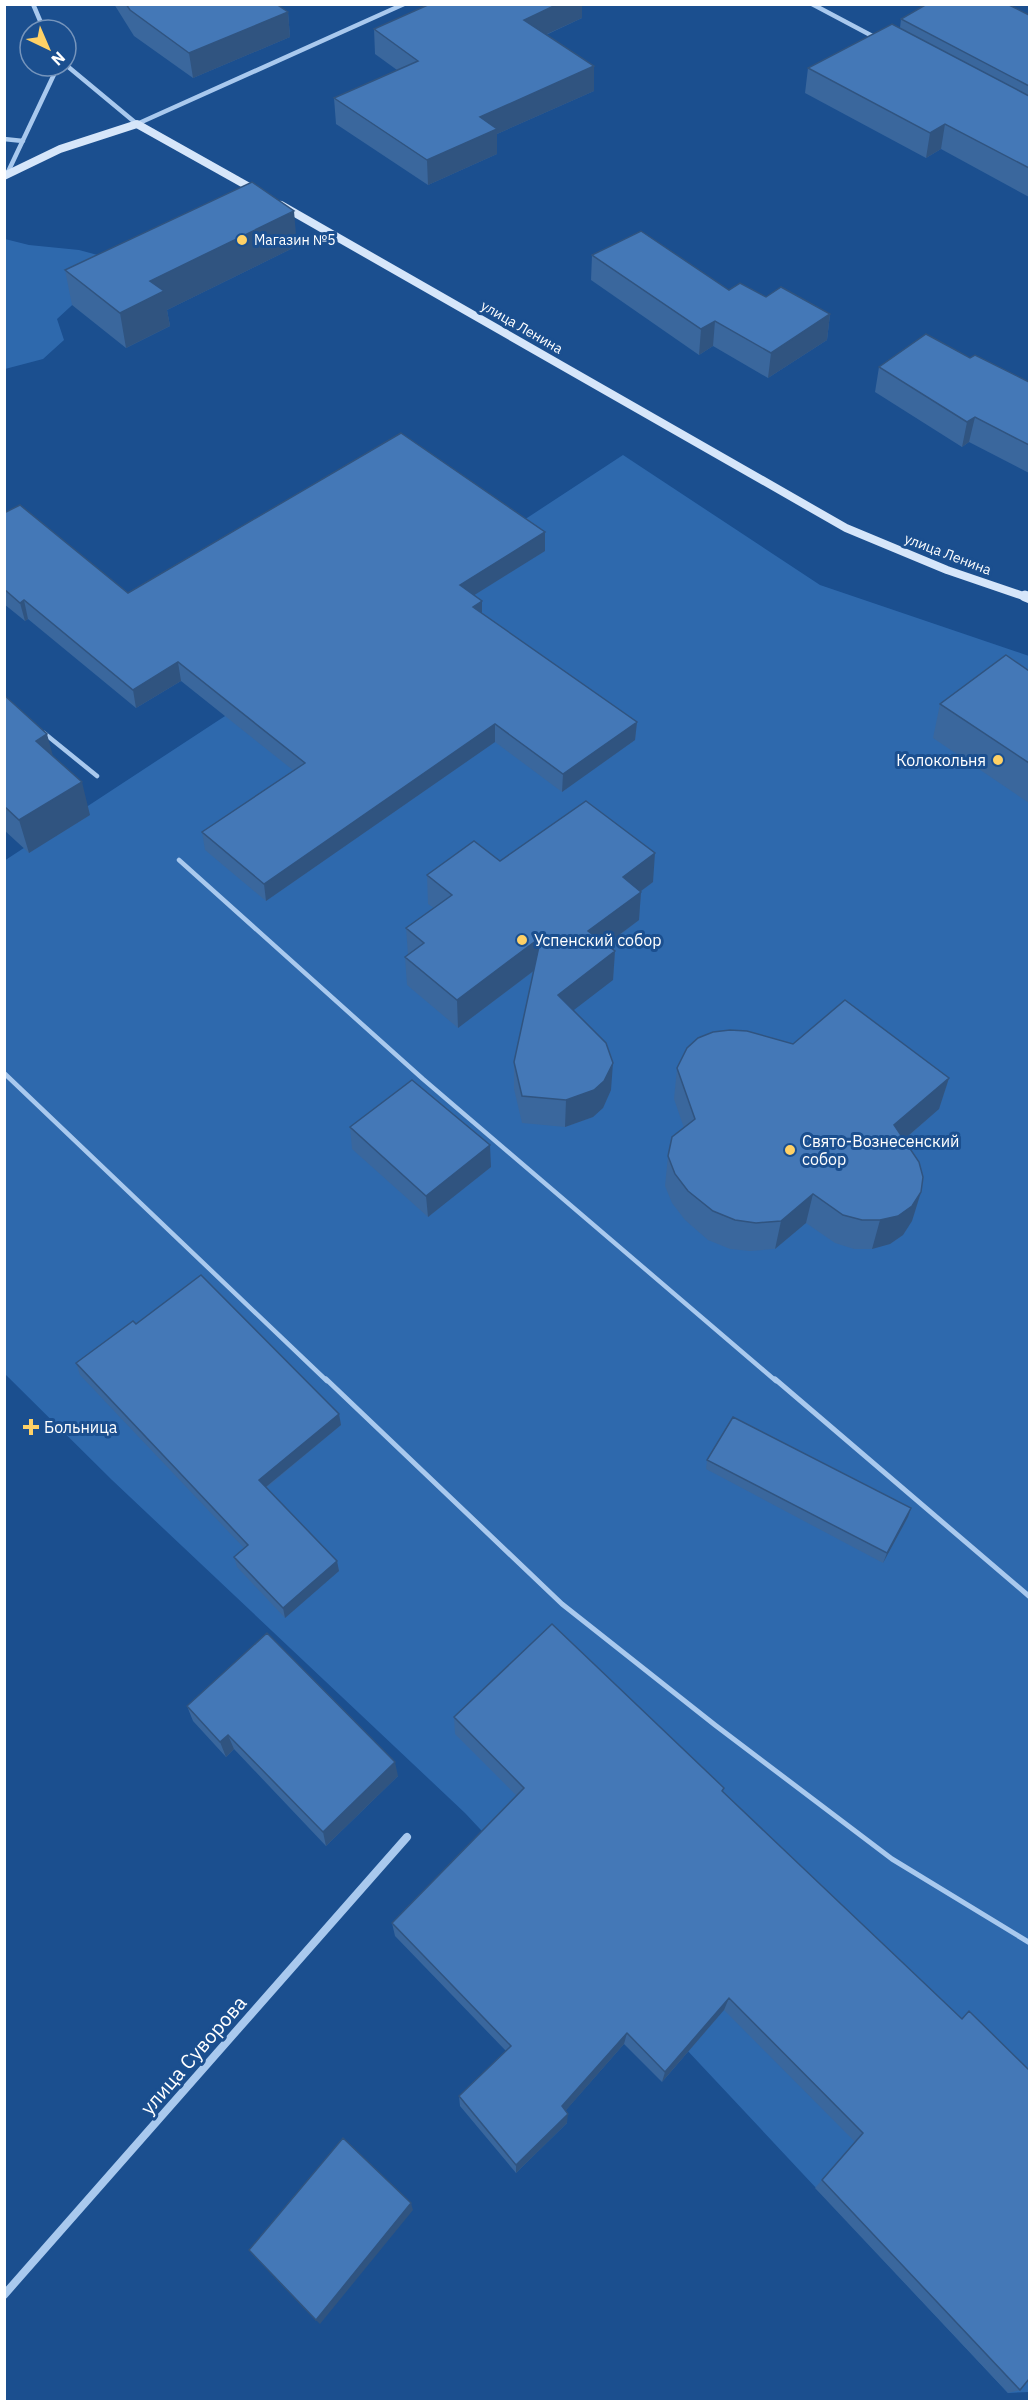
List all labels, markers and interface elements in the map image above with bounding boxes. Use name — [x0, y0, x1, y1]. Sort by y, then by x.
north arrow — [18, 18, 78, 78]
text: N — [47, 48, 70, 70]
place label: Магазин №5 — [254, 231, 336, 249]
marker: Магазин №5 — [235, 233, 249, 247]
street label: улица Ленина — [478, 296, 567, 358]
street label: улица Ленина — [902, 529, 994, 579]
place label: Колокольня — [896, 750, 986, 770]
marker: Колокольня — [991, 753, 1005, 767]
place label: Успенский собор — [534, 930, 661, 950]
marker: Успенский собор — [515, 933, 529, 947]
place label: Свято-Вознесенский собор — [802, 1131, 960, 1169]
marker: Свято-Вознесенский собор — [783, 1143, 797, 1157]
place label: Больница — [44, 1417, 118, 1437]
marker: Больница — [22, 1418, 40, 1436]
street label: улица Суворова — [134, 1990, 252, 2120]

